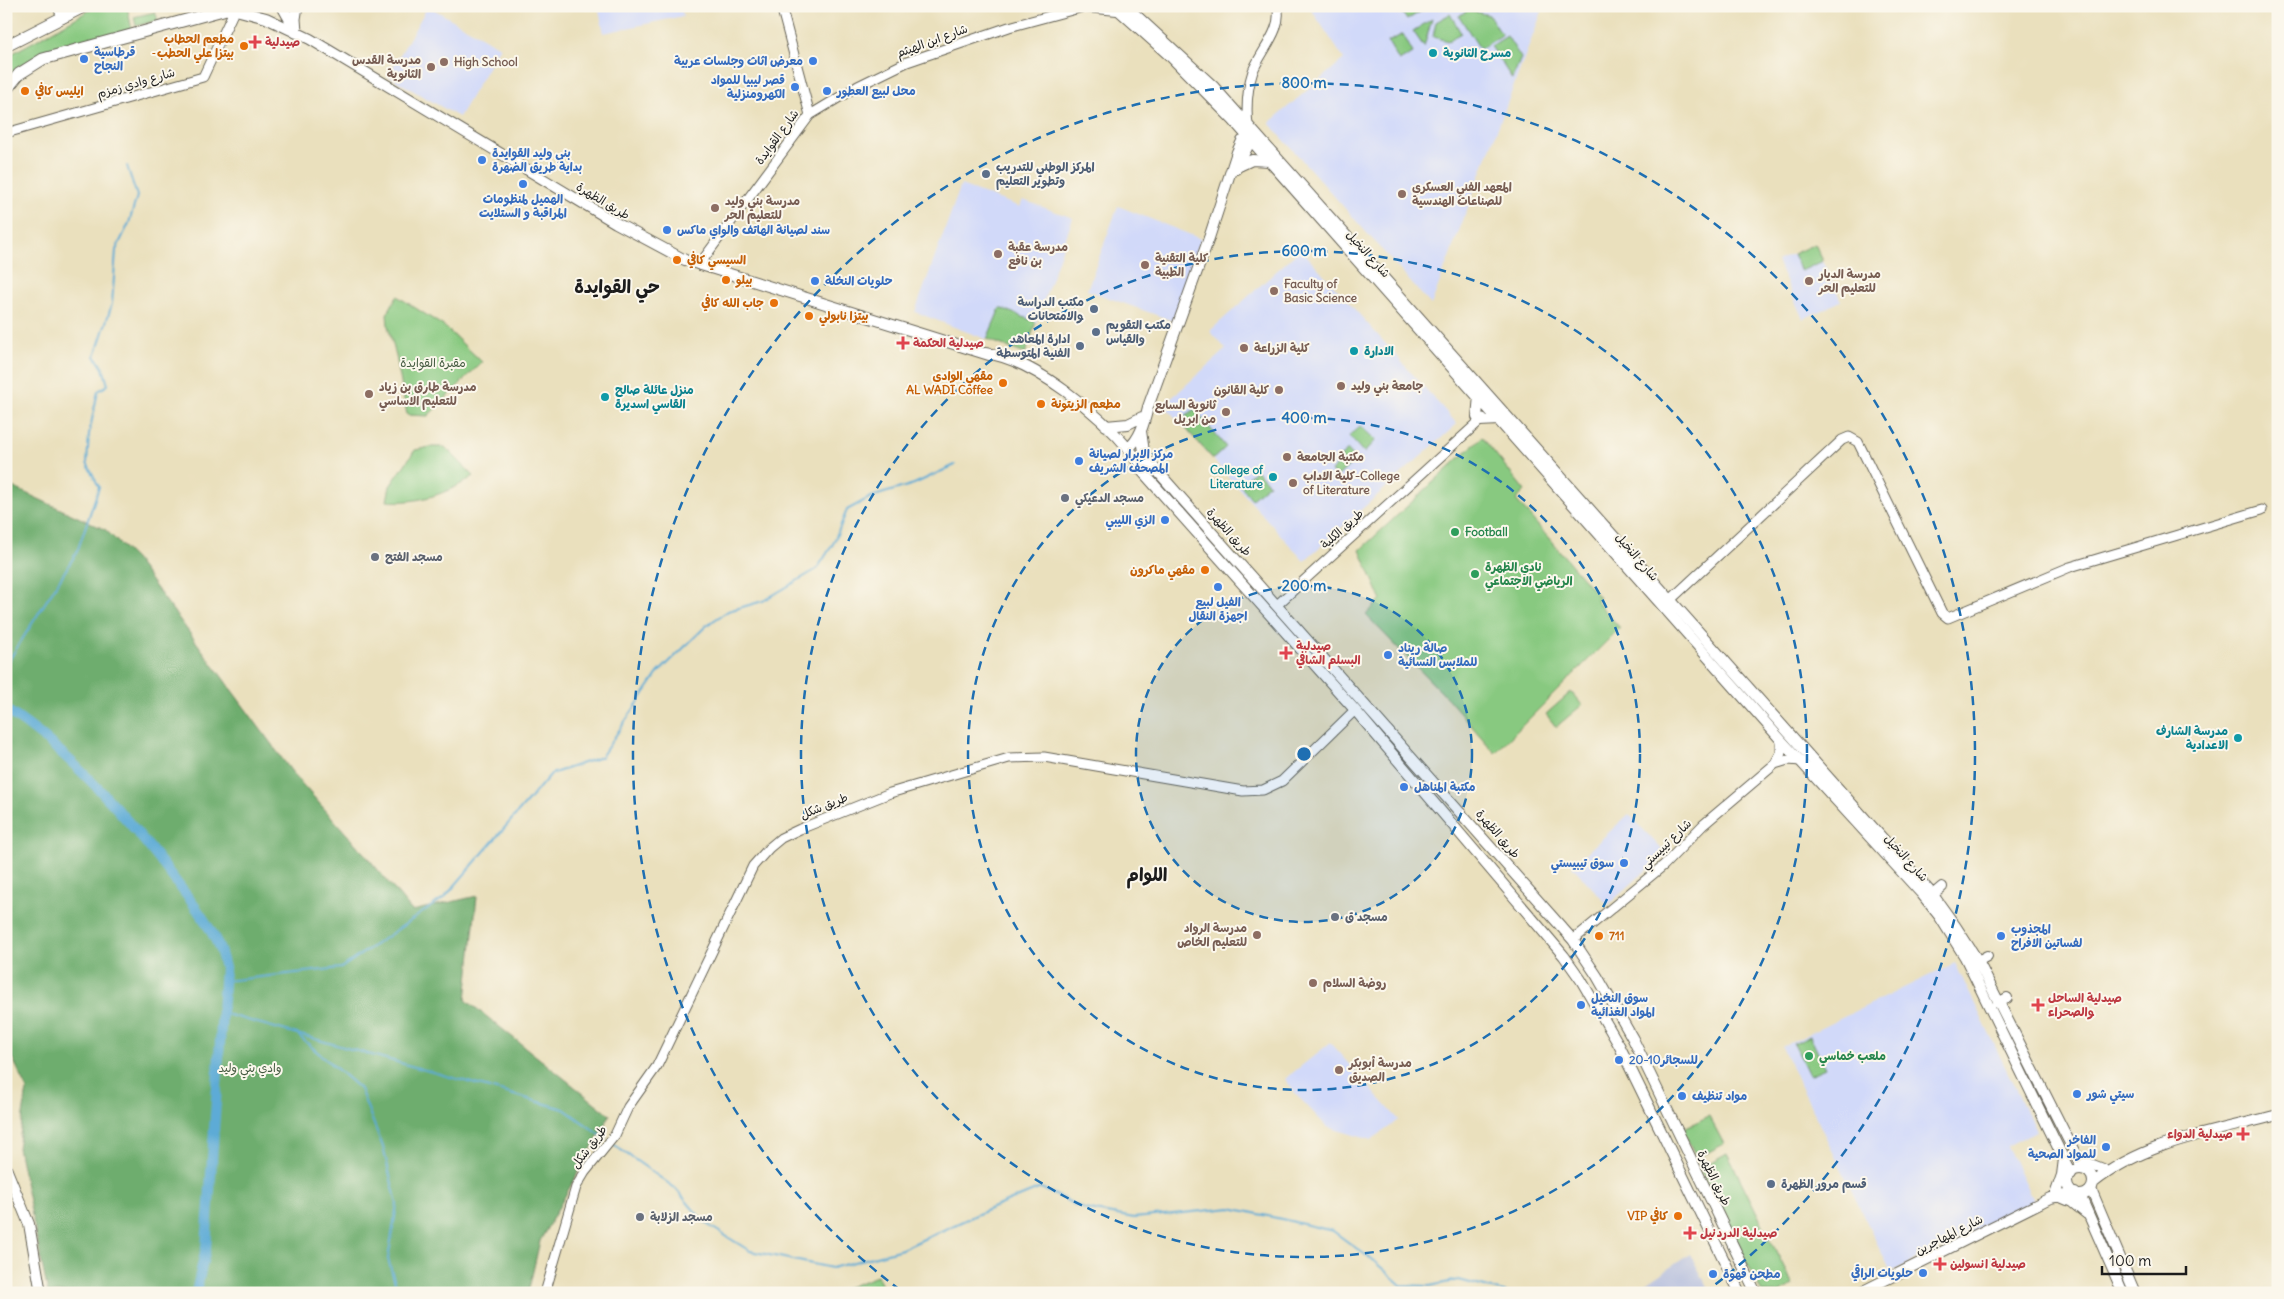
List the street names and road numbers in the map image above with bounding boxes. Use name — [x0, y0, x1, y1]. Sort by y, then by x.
street label: شارع ابن الهيثم — [894, 21, 970, 62]
street label: شارع وادي زمزم — [95, 64, 177, 103]
street label: شارع القوايدة — [752, 106, 803, 168]
street label: طريق الظهرة — [574, 179, 633, 222]
street label: شارع النخيل — [1342, 227, 1394, 282]
street label: طريق الظهرة — [1204, 504, 1255, 559]
street label: طريق الكلية — [1317, 506, 1366, 552]
street label: شارع النخيل — [1611, 530, 1662, 585]
street label: طريق شكل — [798, 789, 850, 822]
street label: طريق الظهرة — [1473, 806, 1524, 861]
street label: شارع تيبيستي — [1637, 816, 1697, 874]
street label: شارع النخيل — [1880, 831, 1932, 886]
street label: طريق شكل — [567, 1122, 610, 1171]
street label: طريق الظهرة — [1695, 1148, 1734, 1208]
street label: شارع المهاجرين — [1913, 1211, 1986, 1260]

